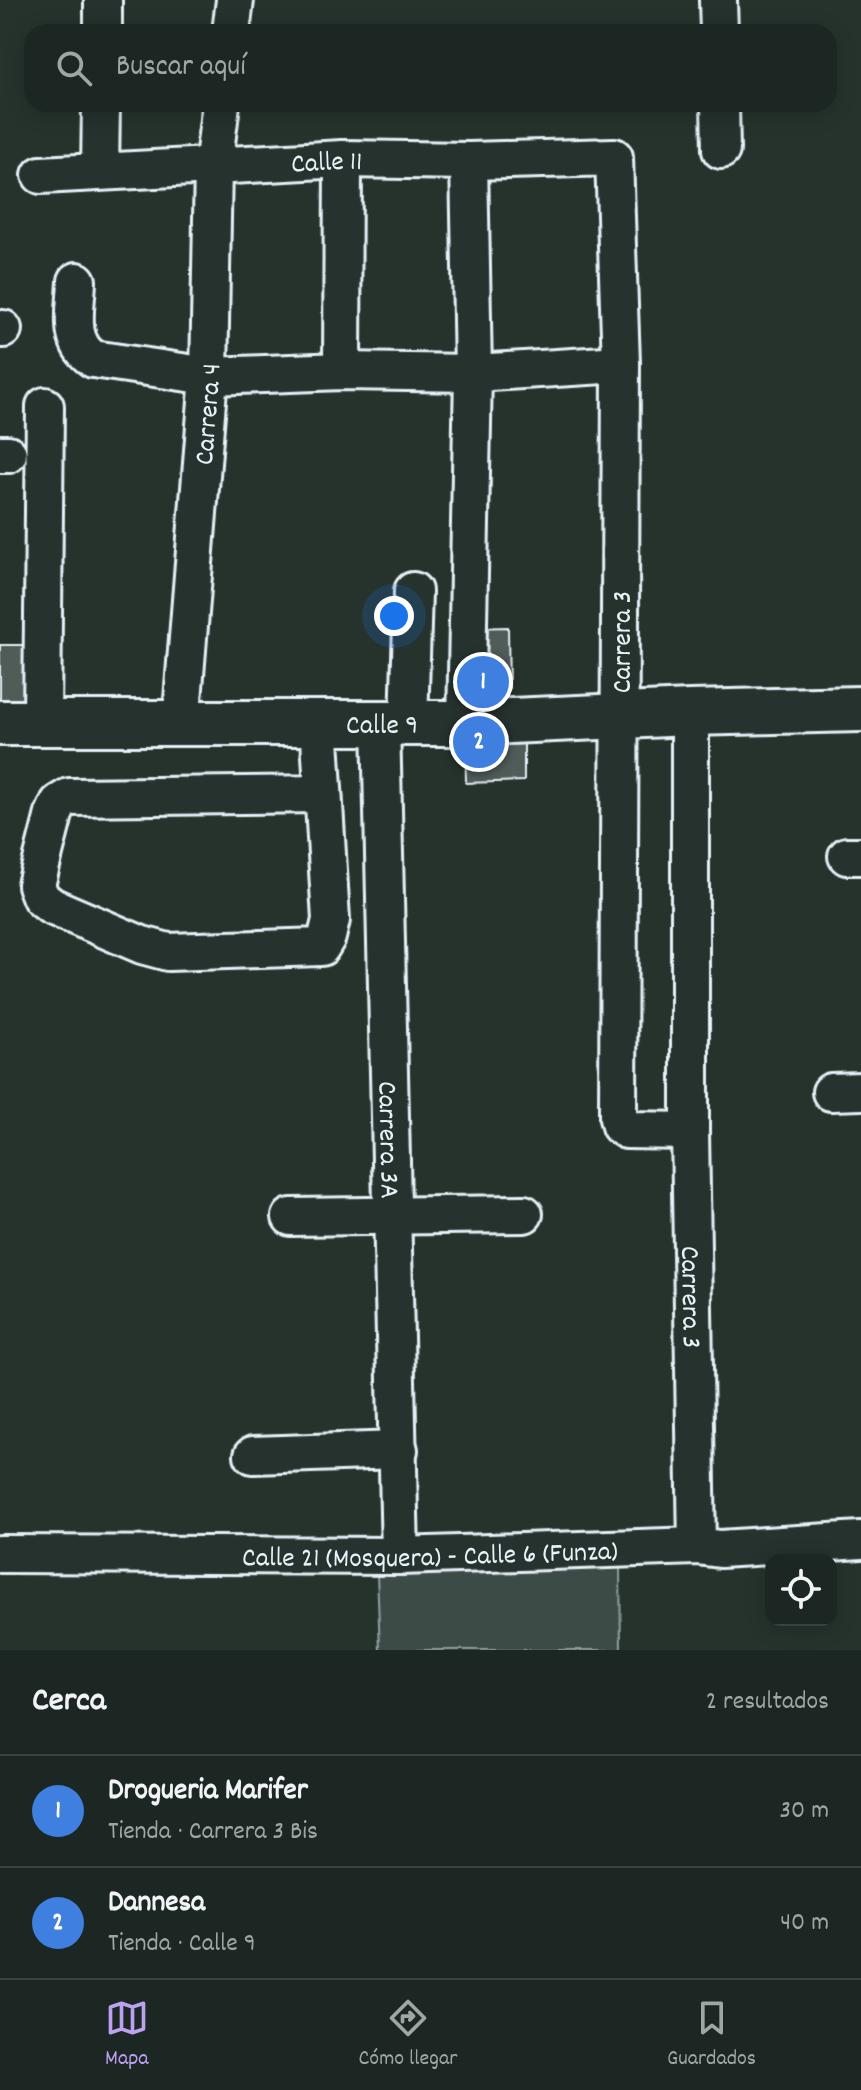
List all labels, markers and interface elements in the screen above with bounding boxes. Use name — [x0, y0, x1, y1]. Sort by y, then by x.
search box — [24, 24, 837, 112]
icon: search — [52, 46, 96, 90]
text: Buscar aquí — [116, 47, 246, 90]
street label: Calle 11 — [290, 144, 362, 187]
street label: Carrera 4 — [187, 363, 234, 467]
street label: Carrera 3 — [605, 591, 645, 693]
your location — [374, 596, 414, 636]
pin: 1 — [457, 652, 509, 712]
street label: Calle 9 — [346, 708, 418, 748]
pin: 2 — [453, 712, 505, 772]
street label: Carrera 3A — [364, 1081, 407, 1199]
street label: Carrera 3 — [667, 1245, 709, 1349]
street label: Calle 21 (Mosquera) - Calle 6 (Funza) — [242, 1534, 619, 1581]
map controls — [765, 1554, 837, 1626]
button: locate — [765, 1554, 837, 1626]
text: Cerca — [32, 1678, 106, 1727]
text: 2 resultados — [706, 1684, 829, 1721]
text: Drogueria Marifer — [108, 1771, 308, 1814]
text: 1 — [55, 1793, 61, 1830]
text: 30 m — [779, 1793, 829, 1830]
text: Tienda · Carrera 3 Bis — [108, 1814, 318, 1851]
text: Dannesa — [108, 1883, 205, 1926]
text: 2 — [52, 1905, 64, 1942]
text: 40 m — [780, 1905, 829, 1942]
text: Tienda · Calle 9 — [108, 1926, 256, 1963]
tab: Mapa — [105, 1996, 149, 2075]
tab: Cómo llegar — [359, 1996, 457, 2075]
tab: Guardados — [667, 1996, 756, 2075]

